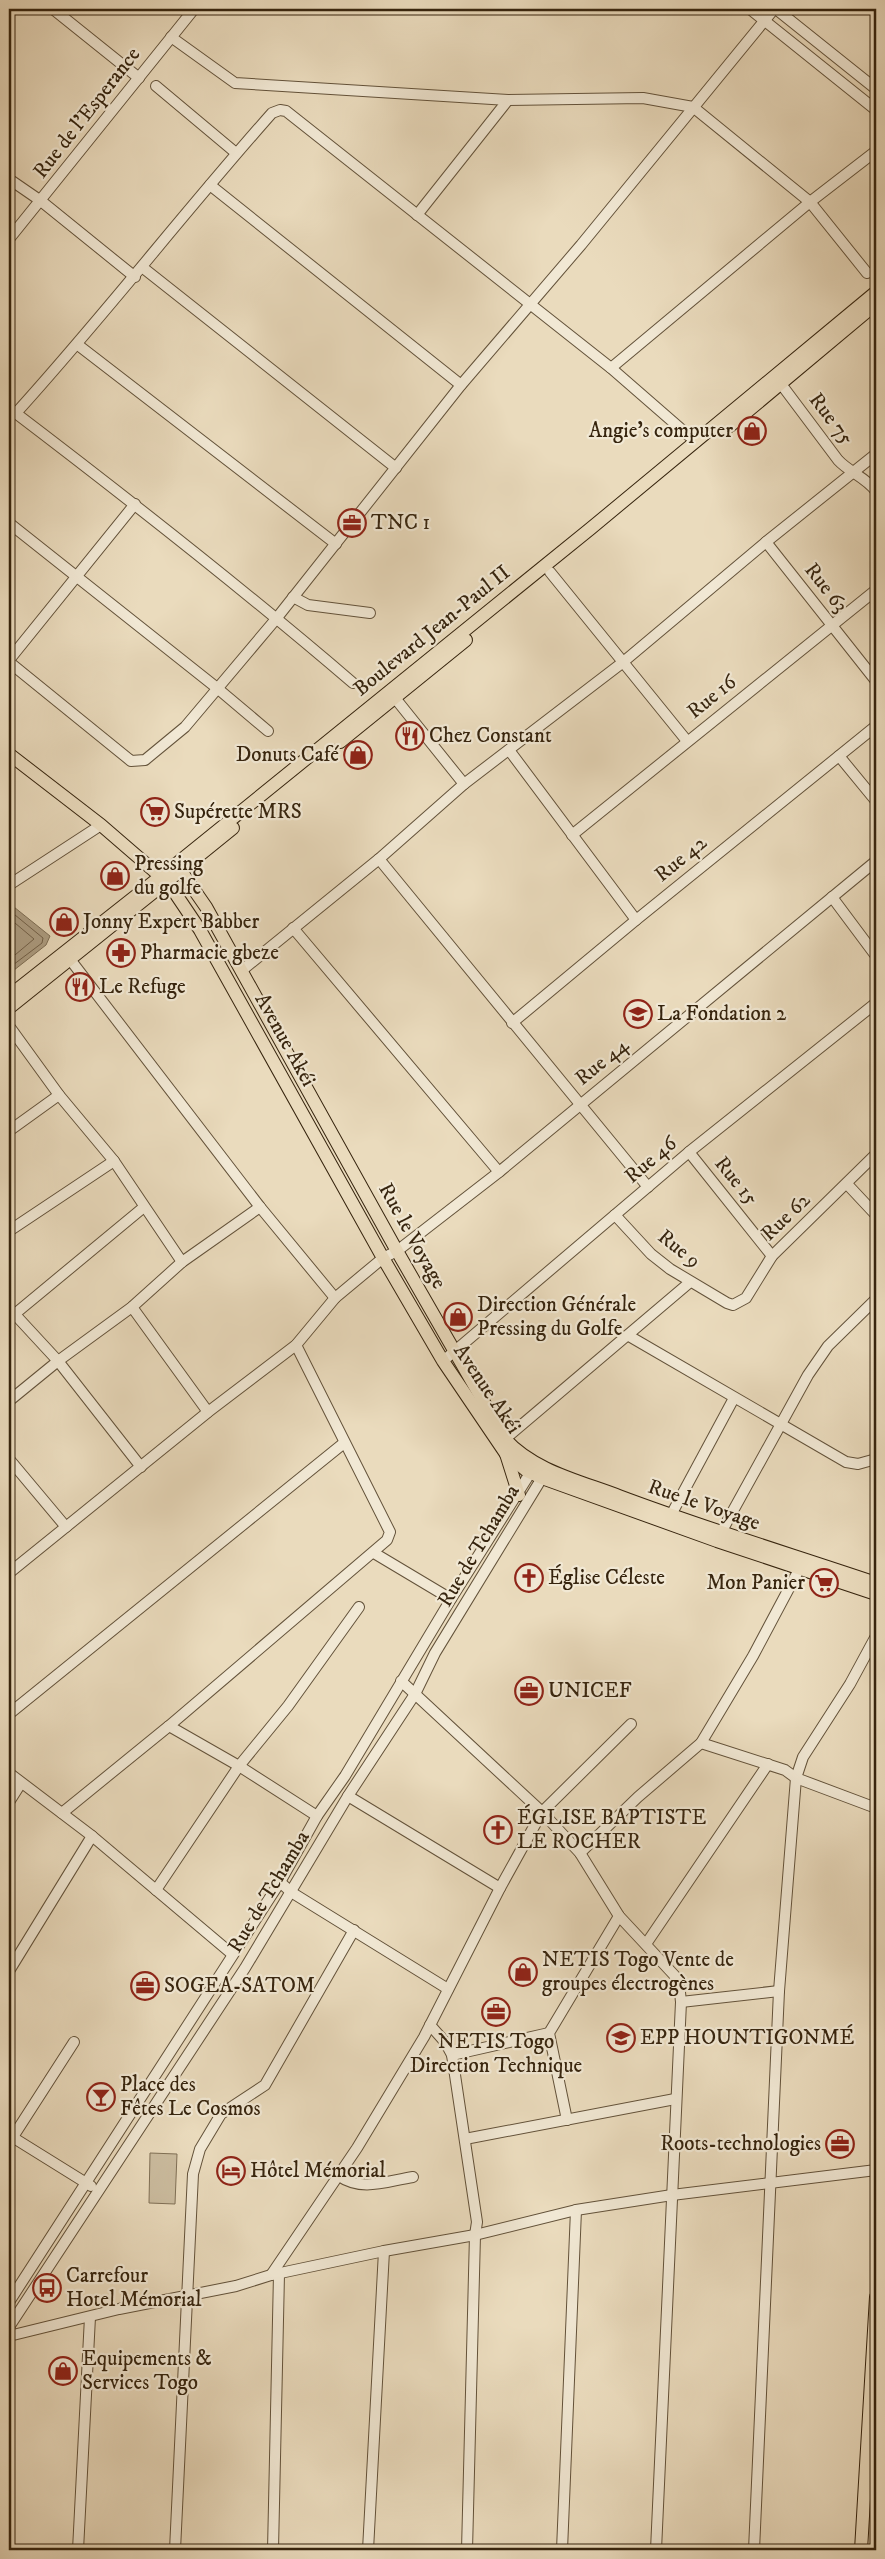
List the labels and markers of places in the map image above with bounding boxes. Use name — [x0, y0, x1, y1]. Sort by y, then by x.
shop icon: Angie's computer — [737, 416, 767, 446]
place label: Angie's computer — [589, 418, 733, 444]
office icon: TNC 1 — [337, 508, 367, 538]
place label: TNC 1 — [371, 510, 430, 536]
restaurant icon: Chez Constant — [395, 721, 425, 751]
place label: Chez Constant — [429, 723, 552, 749]
shop icon: Donuts Café — [343, 740, 373, 770]
place label: Donuts Café — [236, 742, 339, 768]
supermarket icon: Supérette MRS — [140, 797, 170, 827]
place label: Supérette MRS — [174, 799, 302, 825]
place label: Pressing du golfe — [134, 851, 204, 901]
shop icon: Pressing du golfe — [100, 861, 130, 891]
shop icon: Jonny Expert Babber — [49, 907, 79, 937]
place label: Jonny Expert Babber — [81, 909, 259, 935]
pharmacy icon: Pharmacie gbeze — [106, 938, 136, 968]
place label: Pharmacie gbeze — [140, 940, 279, 966]
restaurant icon: Le Refuge — [65, 972, 95, 1002]
place label: Le Refuge — [99, 974, 186, 1000]
school or university icon: La Fondation 2 — [623, 999, 653, 1029]
place label: La Fondation 2 — [657, 1001, 787, 1027]
place label: Direction Générale Pressing du Golfe — [477, 1292, 636, 1342]
shop icon: Direction Générale Pressing du Golfe — [443, 1302, 473, 1332]
church icon: Église Céleste — [514, 1563, 544, 1593]
place label: Église Céleste — [548, 1564, 665, 1591]
supermarket icon: Mon Panier — [809, 1568, 839, 1598]
place label: Mon Panier — [706, 1570, 805, 1596]
office icon: UNICEF — [514, 1676, 544, 1706]
place label: UNICEF — [548, 1678, 632, 1704]
place label: ÉGLISE BAPTISTE LE ROCHER — [517, 1804, 706, 1855]
church icon: ÉGLISE BAPTISTE LE ROCHER — [483, 1815, 513, 1845]
place label: NETIS Togo Vente de groupes électrogènes — [542, 1947, 734, 1997]
shop icon: NETIS Togo Vente de groupes électrogènes — [508, 1957, 538, 1987]
office icon: SOGEA-SATOM — [130, 1971, 160, 2001]
place label: SOGEA-SATOM — [164, 1973, 315, 1999]
office icon: NETIS Togo Direction Technique — [481, 1997, 511, 2027]
school or university icon: EPP HOUNTIGONMÉ — [606, 2023, 636, 2053]
place label: EPP HOUNTIGONMÉ — [640, 2024, 854, 2051]
place label: NETIS Togo Direction Technique — [410, 2029, 583, 2079]
place label: Place des Fêtes Le Cosmos — [120, 2072, 260, 2122]
bar icon: Place des Fêtes Le Cosmos — [86, 2082, 116, 2112]
office icon: Roots-technologies — [825, 2129, 855, 2159]
place label: Roots-technologies — [660, 2131, 821, 2157]
hotel icon: Hôtel Mémorial — [216, 2156, 246, 2186]
place label: Hôtel Mémorial — [250, 2158, 386, 2184]
place label: Carrefour Hotel Mémorial — [66, 2263, 202, 2313]
bus stop icon: Carrefour Hotel Mémorial — [32, 2273, 62, 2303]
place label: Equipements & Services Togo — [82, 2346, 212, 2396]
shop icon: Equipements & Services Togo — [48, 2356, 78, 2386]

